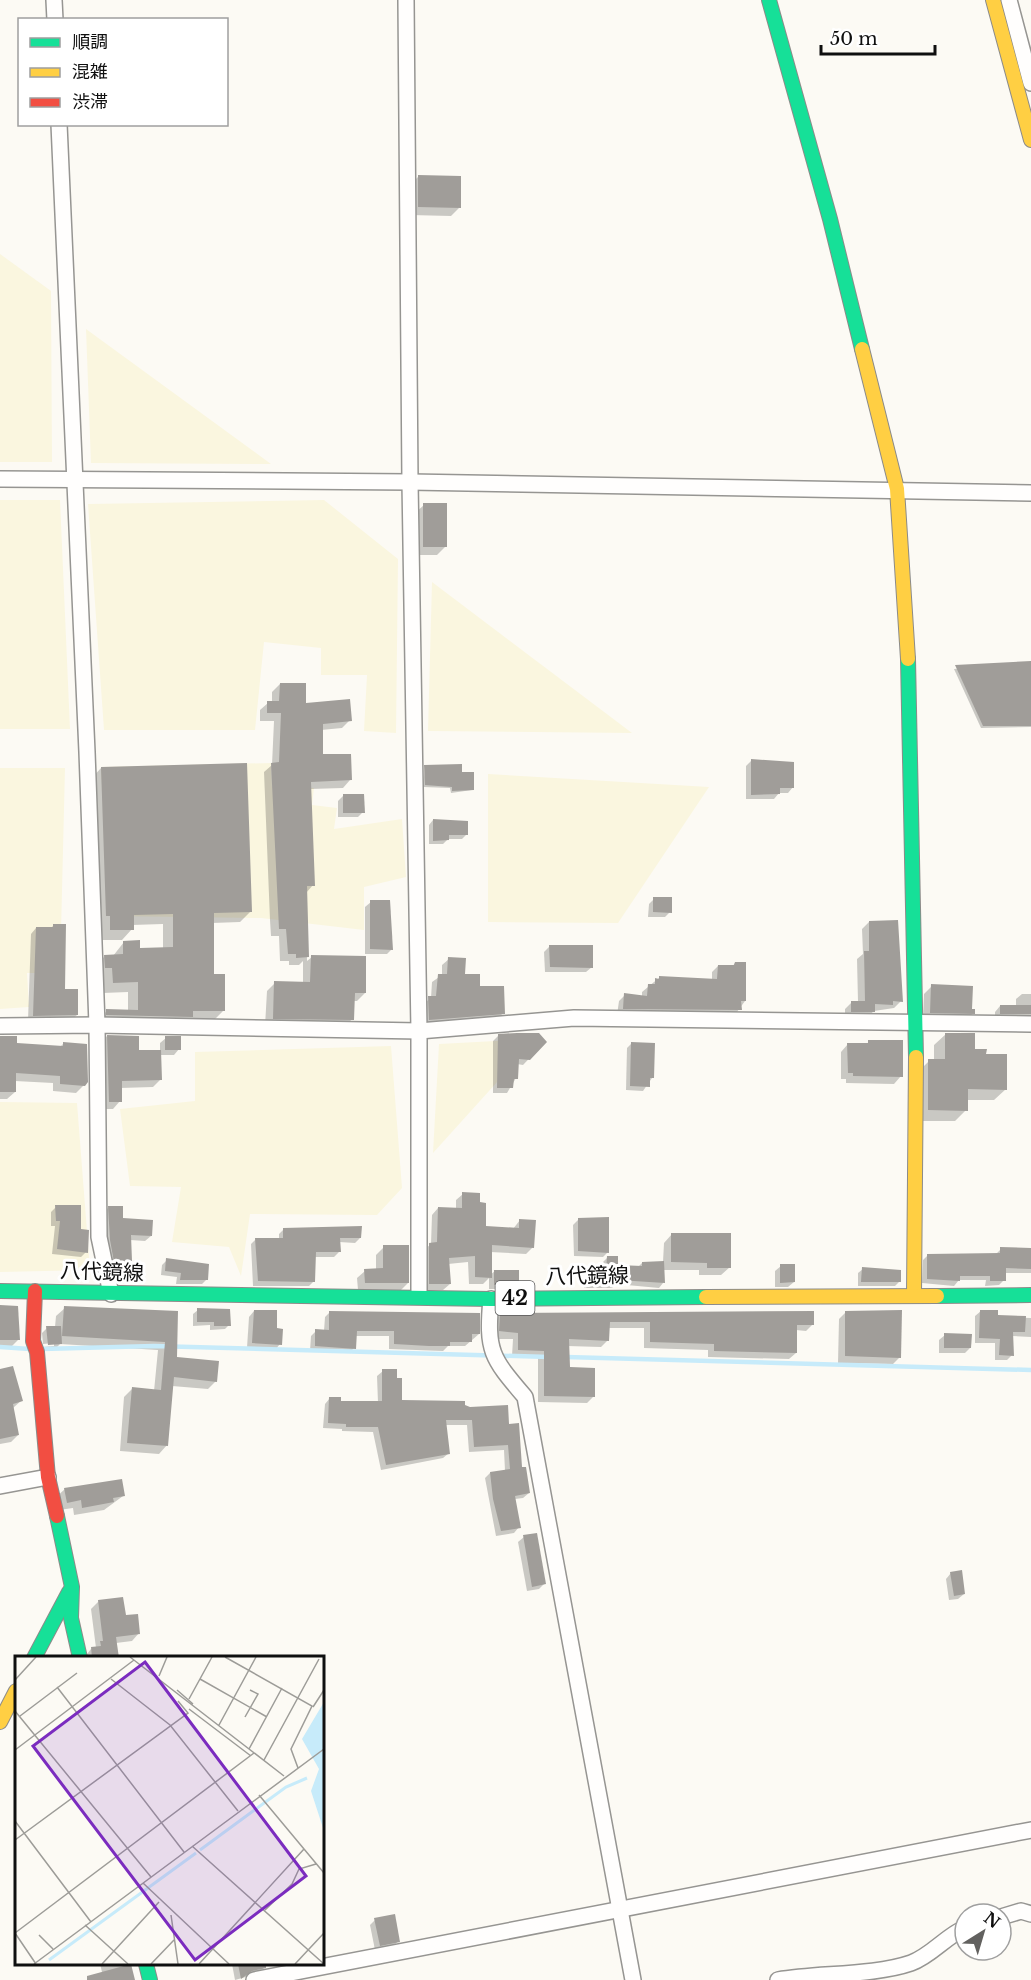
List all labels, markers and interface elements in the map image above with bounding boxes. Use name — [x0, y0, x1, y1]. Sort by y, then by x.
legend — [18, 18, 228, 126]
scale bar — [821, 18, 935, 56]
text: 50 m — [830, 28, 878, 50]
text: 順調 — [72, 31, 108, 53]
text: 混雑 — [72, 61, 108, 83]
text: 渋滞 — [72, 91, 108, 113]
street label: 八代鏡線 — [60, 1258, 144, 1286]
street label: 八代鏡線 — [545, 1262, 629, 1290]
road number: 42 — [496, 1281, 534, 1315]
inset map — [15, 1656, 324, 1965]
north arrow — [953, 1902, 1013, 1962]
text: N — [980, 1908, 1004, 1933]

